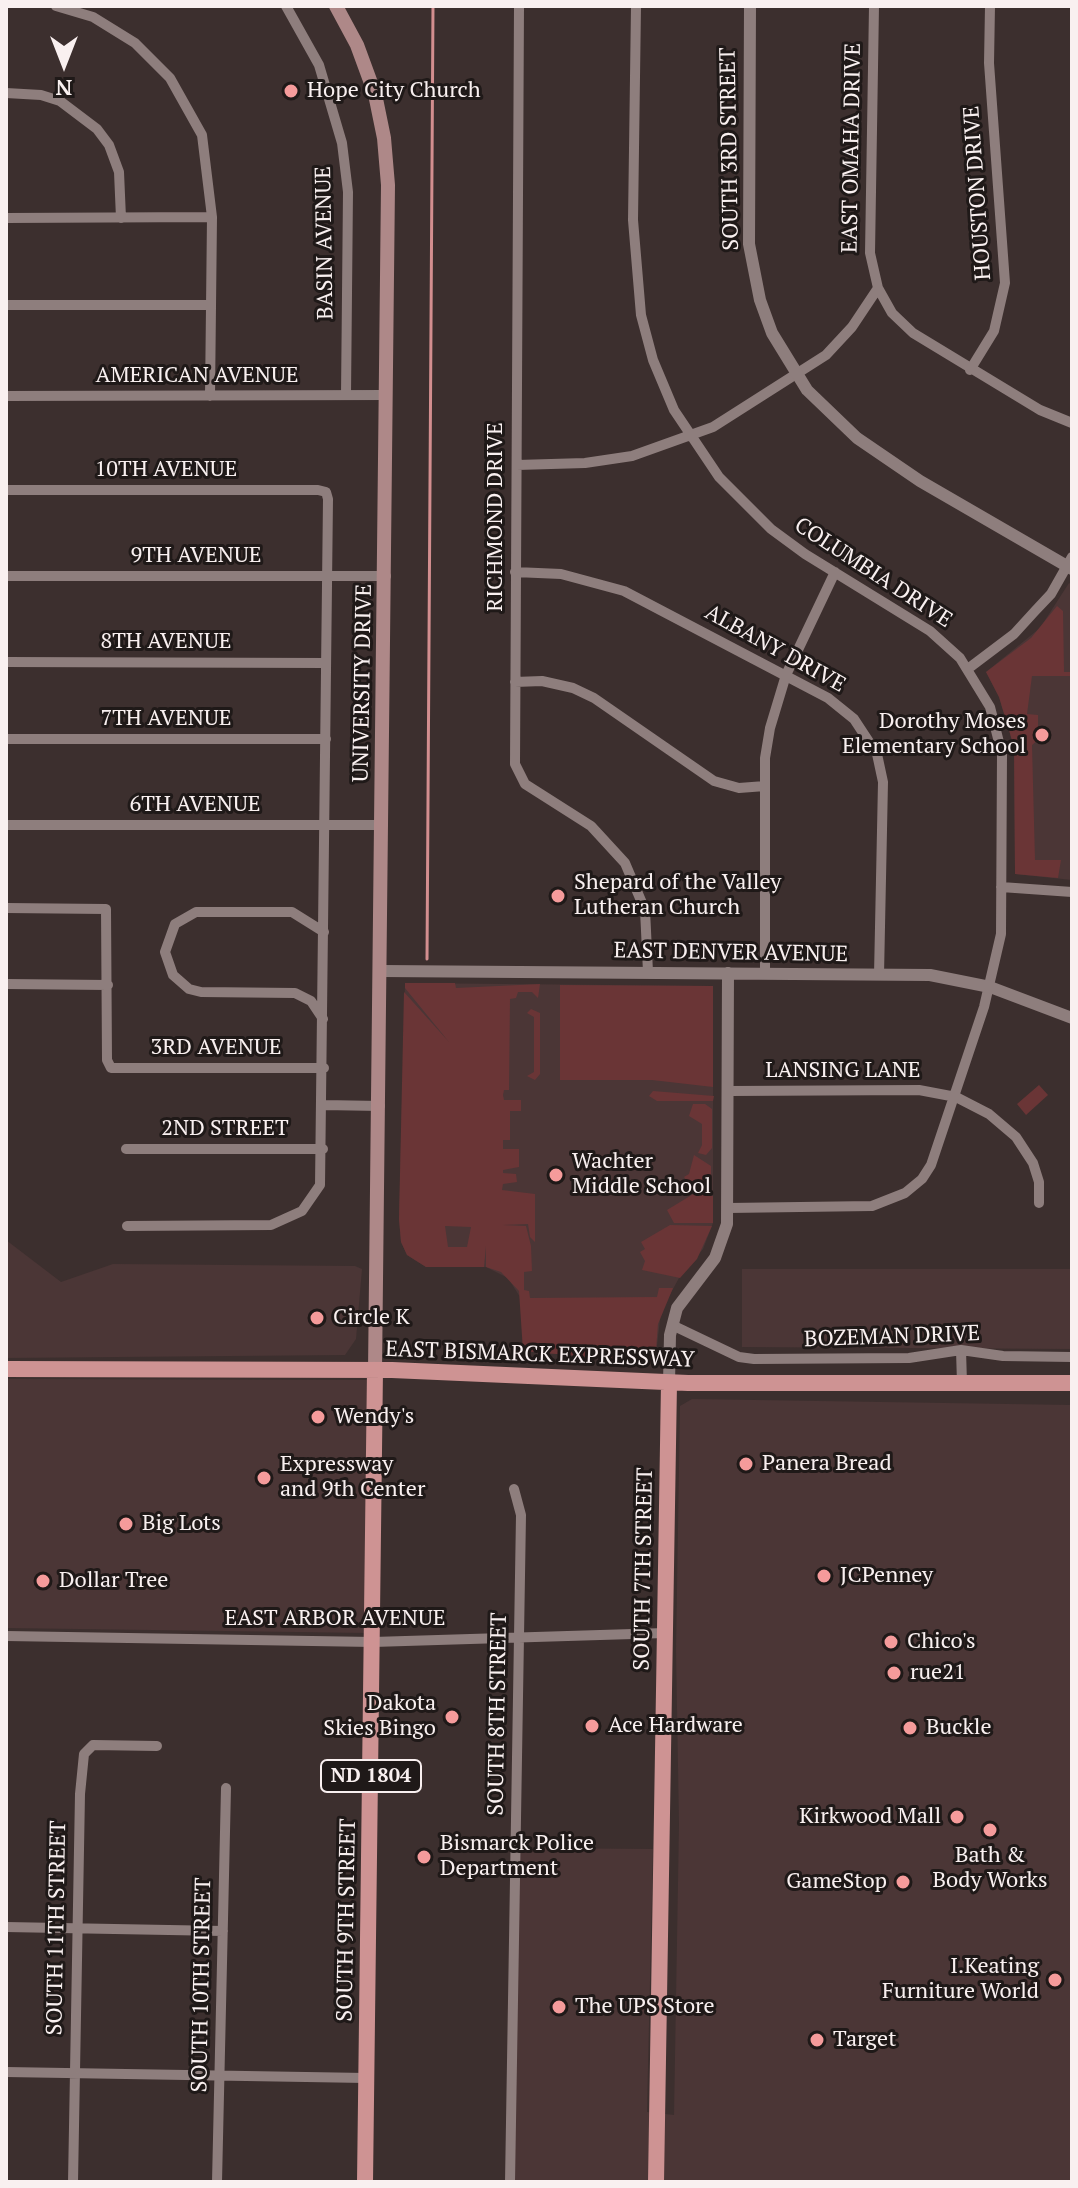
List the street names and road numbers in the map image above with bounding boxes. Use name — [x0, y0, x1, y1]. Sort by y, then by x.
street label: EAST OMAHA DRIVE — [837, 43, 867, 253]
street label: SOUTH 3RD STREET — [715, 47, 745, 251]
street label: HOUSTON DRIVE — [959, 105, 997, 281]
street label: BASIN AVENUE — [310, 166, 340, 320]
street label: AMERICAN AVENUE — [95, 363, 299, 389]
street label: RICHMOND DRIVE — [483, 422, 509, 612]
street label: 10TH AVENUE — [95, 457, 237, 483]
street label: COLUMBIA DRIVE — [789, 512, 957, 634]
street label: 9TH AVENUE — [130, 543, 262, 569]
street label: UNIVERSITY DRIVE — [348, 584, 378, 782]
street label: ALBANY DRIVE — [700, 600, 850, 698]
street label: 8TH AVENUE — [100, 629, 232, 655]
street label: 7TH AVENUE — [100, 706, 232, 732]
street label: 6TH AVENUE — [129, 792, 261, 818]
street label: EAST DENVER AVENUE — [613, 938, 849, 968]
street label: 3RD AVENUE — [151, 1035, 281, 1061]
street label: LANSING LANE — [765, 1058, 921, 1084]
street label: 2ND STREET — [161, 1116, 289, 1142]
street label: BOZEMAN DRIVE — [803, 1321, 981, 1353]
street label: EAST BISMARCK EXPRESSWAY — [385, 1336, 695, 1374]
street label: SOUTH 7TH STREET — [629, 1467, 659, 1671]
street label: EAST ARBOR AVENUE — [224, 1606, 446, 1632]
street label: SOUTH 8TH STREET — [483, 1612, 513, 1816]
road number: ND 1804 — [321, 1760, 421, 1792]
street label: SOUTH 9TH STREET — [332, 1818, 362, 2022]
street label: SOUTH 11TH STREET — [42, 1820, 72, 2036]
street label: SOUTH 10TH STREET — [187, 1877, 217, 2093]

